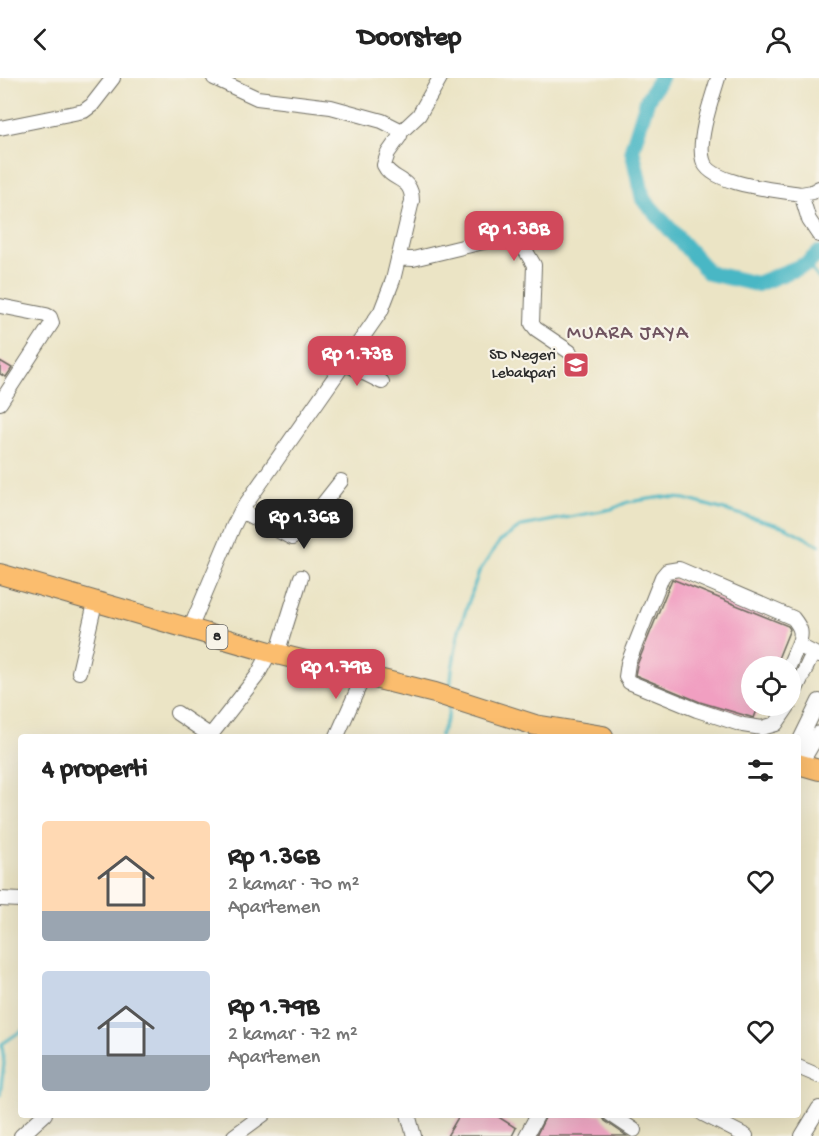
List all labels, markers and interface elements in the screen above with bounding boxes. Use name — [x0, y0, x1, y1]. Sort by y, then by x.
icon: back — [24, 23, 57, 56]
text: Doorstep — [358, 23, 461, 55]
icon: person — [762, 23, 795, 56]
pin: Rp 1.38B — [452, 211, 576, 262]
text: Rp 1.38B — [479, 219, 549, 242]
district label: MUARA JAYA — [567, 323, 689, 346]
pin: Rp 1.73B — [295, 336, 419, 387]
text: Rp 1.73B — [322, 344, 392, 367]
place label: SD Negeri Lebakpari — [489, 347, 556, 384]
school or university icon: SD Negeri Lebakpari — [561, 350, 591, 380]
pin: Rp 1.36B — [242, 499, 366, 550]
text: Rp 1.36B — [269, 507, 339, 530]
road number: 8 — [206, 625, 228, 649]
pin: Rp 1.79B — [274, 649, 398, 700]
map controls — [741, 656, 801, 716]
button: locate — [741, 656, 801, 716]
text: Rp 1.79B — [301, 657, 371, 680]
icon: filters — [744, 754, 777, 787]
text: 4 properti — [42, 755, 148, 786]
text: Rp 1.36B — [228, 843, 319, 874]
icon: home — [90, 845, 162, 917]
icon: heart — [744, 865, 777, 898]
text: 2 kamar · 70 m² — [228, 874, 359, 897]
text: Apartemen — [228, 897, 320, 920]
text: Rp 1.79B — [228, 993, 319, 1024]
icon: home — [90, 995, 162, 1067]
icon: heart — [744, 1015, 777, 1048]
text: 2 kamar · 72 m² — [228, 1024, 358, 1047]
text: Apartemen — [228, 1047, 320, 1070]

